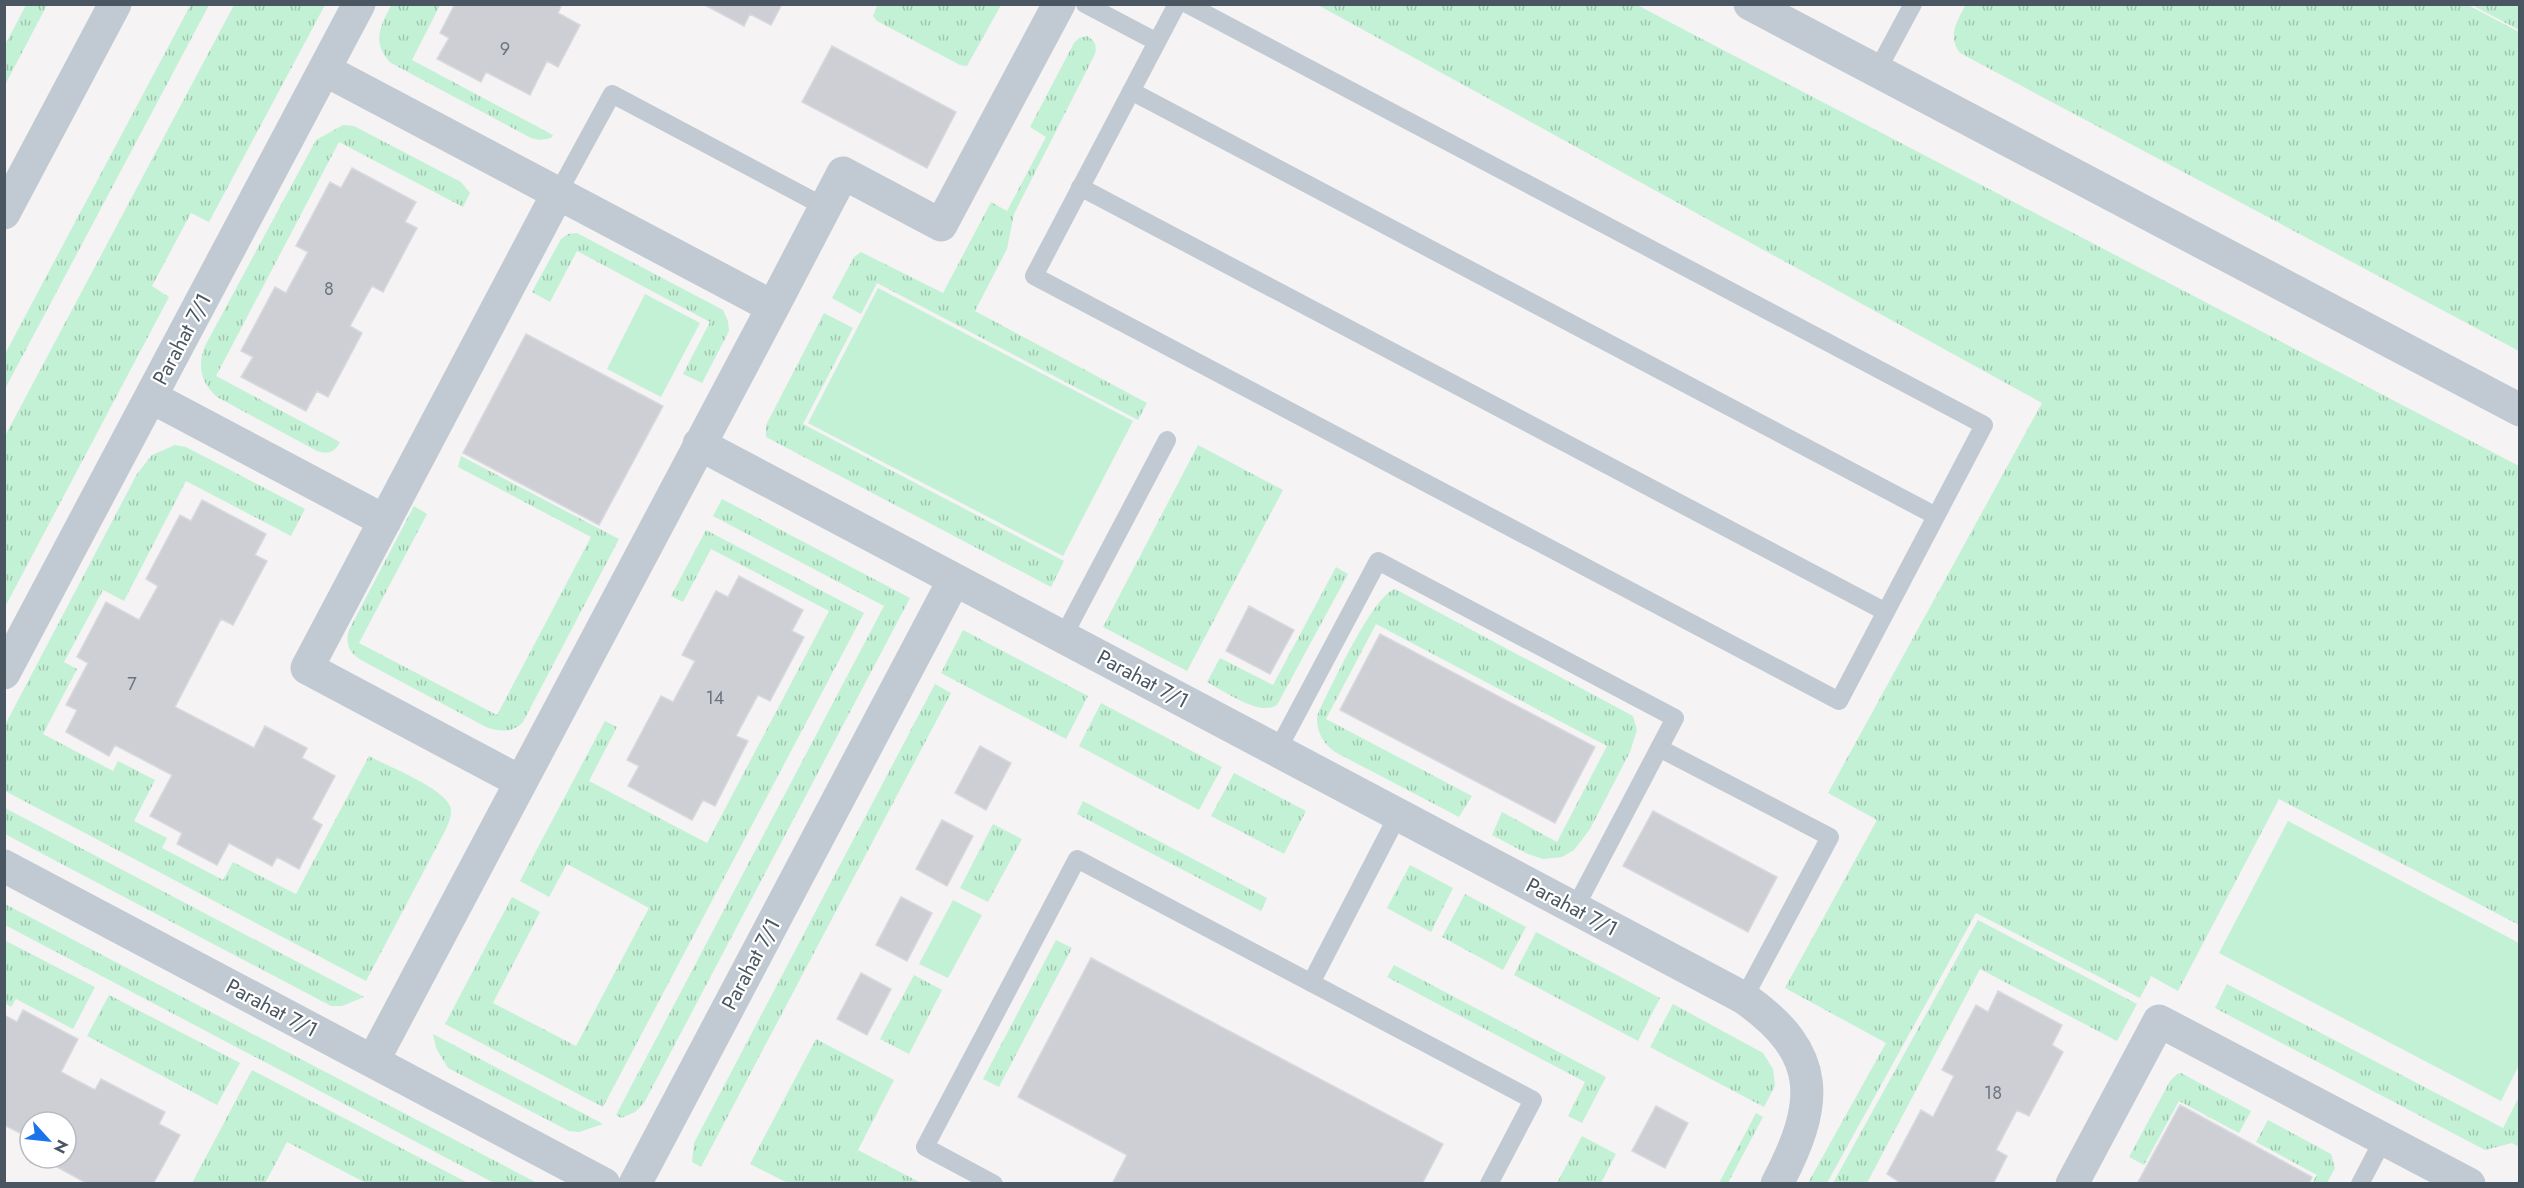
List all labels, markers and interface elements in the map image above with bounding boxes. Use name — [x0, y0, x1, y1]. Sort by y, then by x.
house number: 9 — [500, 36, 510, 62]
house number: 8 — [324, 276, 334, 302]
street label: Parahat 7/1 — [145, 288, 219, 390]
street label: Parahat 7/1 — [1092, 642, 1194, 716]
house number: 7 — [127, 671, 137, 697]
house number: 14 — [706, 685, 724, 711]
street label: Parahat 7/1 — [1521, 870, 1623, 944]
street label: Parahat 7/1 — [714, 913, 788, 1015]
street label: Parahat 7/1 — [221, 971, 323, 1045]
house number: 18 — [1984, 1080, 2002, 1106]
north arrow — [18, 1110, 78, 1170]
text: N — [48, 1136, 74, 1157]

